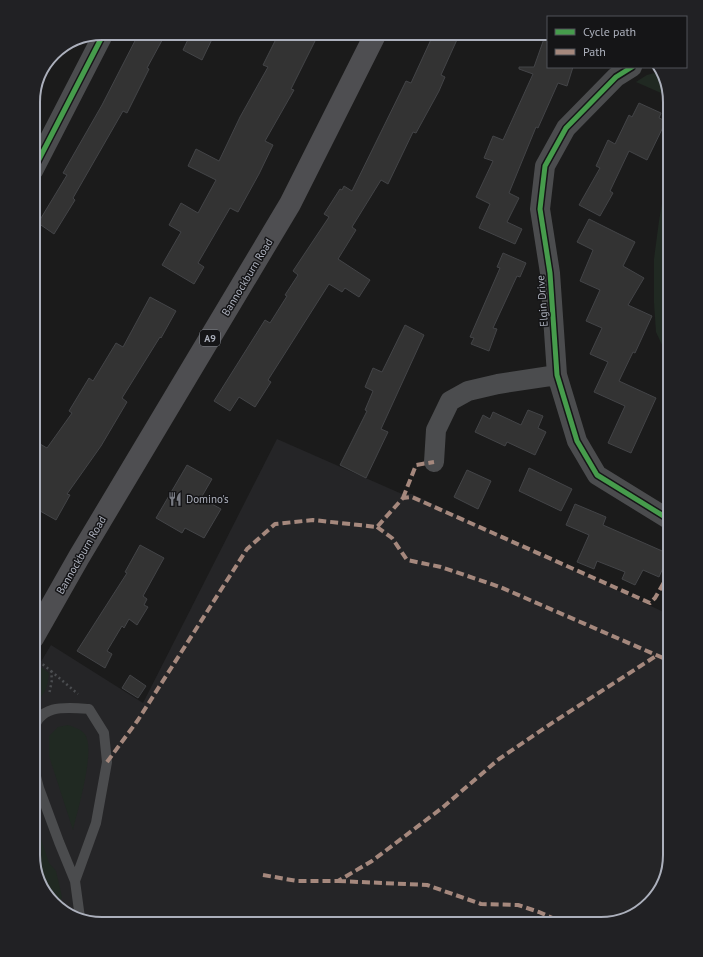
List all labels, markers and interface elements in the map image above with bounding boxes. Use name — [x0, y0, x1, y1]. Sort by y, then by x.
legend — [547, 16, 687, 68]
text: Cycle path — [583, 24, 636, 39]
text: Path — [583, 44, 606, 59]
street label: Bannockburn Road — [218, 236, 276, 318]
street label: Elgin Drive — [533, 274, 551, 327]
road number: A9 — [200, 330, 220, 346]
restaurant icon: Domino's — [167, 491, 183, 507]
place label: Domino's — [186, 492, 229, 506]
street label: Bannockburn Road — [53, 513, 109, 597]

